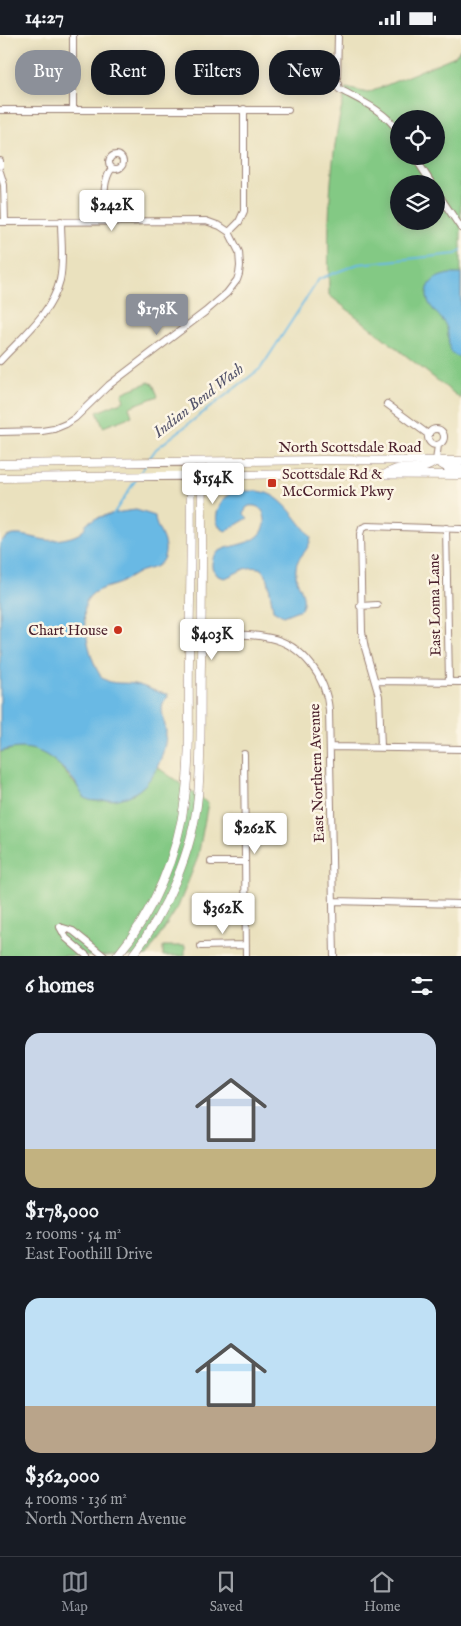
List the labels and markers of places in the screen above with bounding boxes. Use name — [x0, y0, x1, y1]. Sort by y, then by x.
pin: $242K — [77, 189, 147, 232]
pin: $178K — [122, 293, 192, 336]
pin: $154K — [178, 463, 248, 505]
place label: Scottsdale Rd & McCormick Pkwy — [282, 465, 394, 501]
marker: Scottsdale Rd & McCormick Pkwy — [266, 477, 278, 489]
pin: $403K — [177, 619, 247, 661]
place label: Chart House — [28, 621, 108, 640]
marker: Chart House — [112, 624, 124, 636]
pin: $262K — [220, 813, 290, 855]
pin: $362K — [188, 893, 258, 935]

